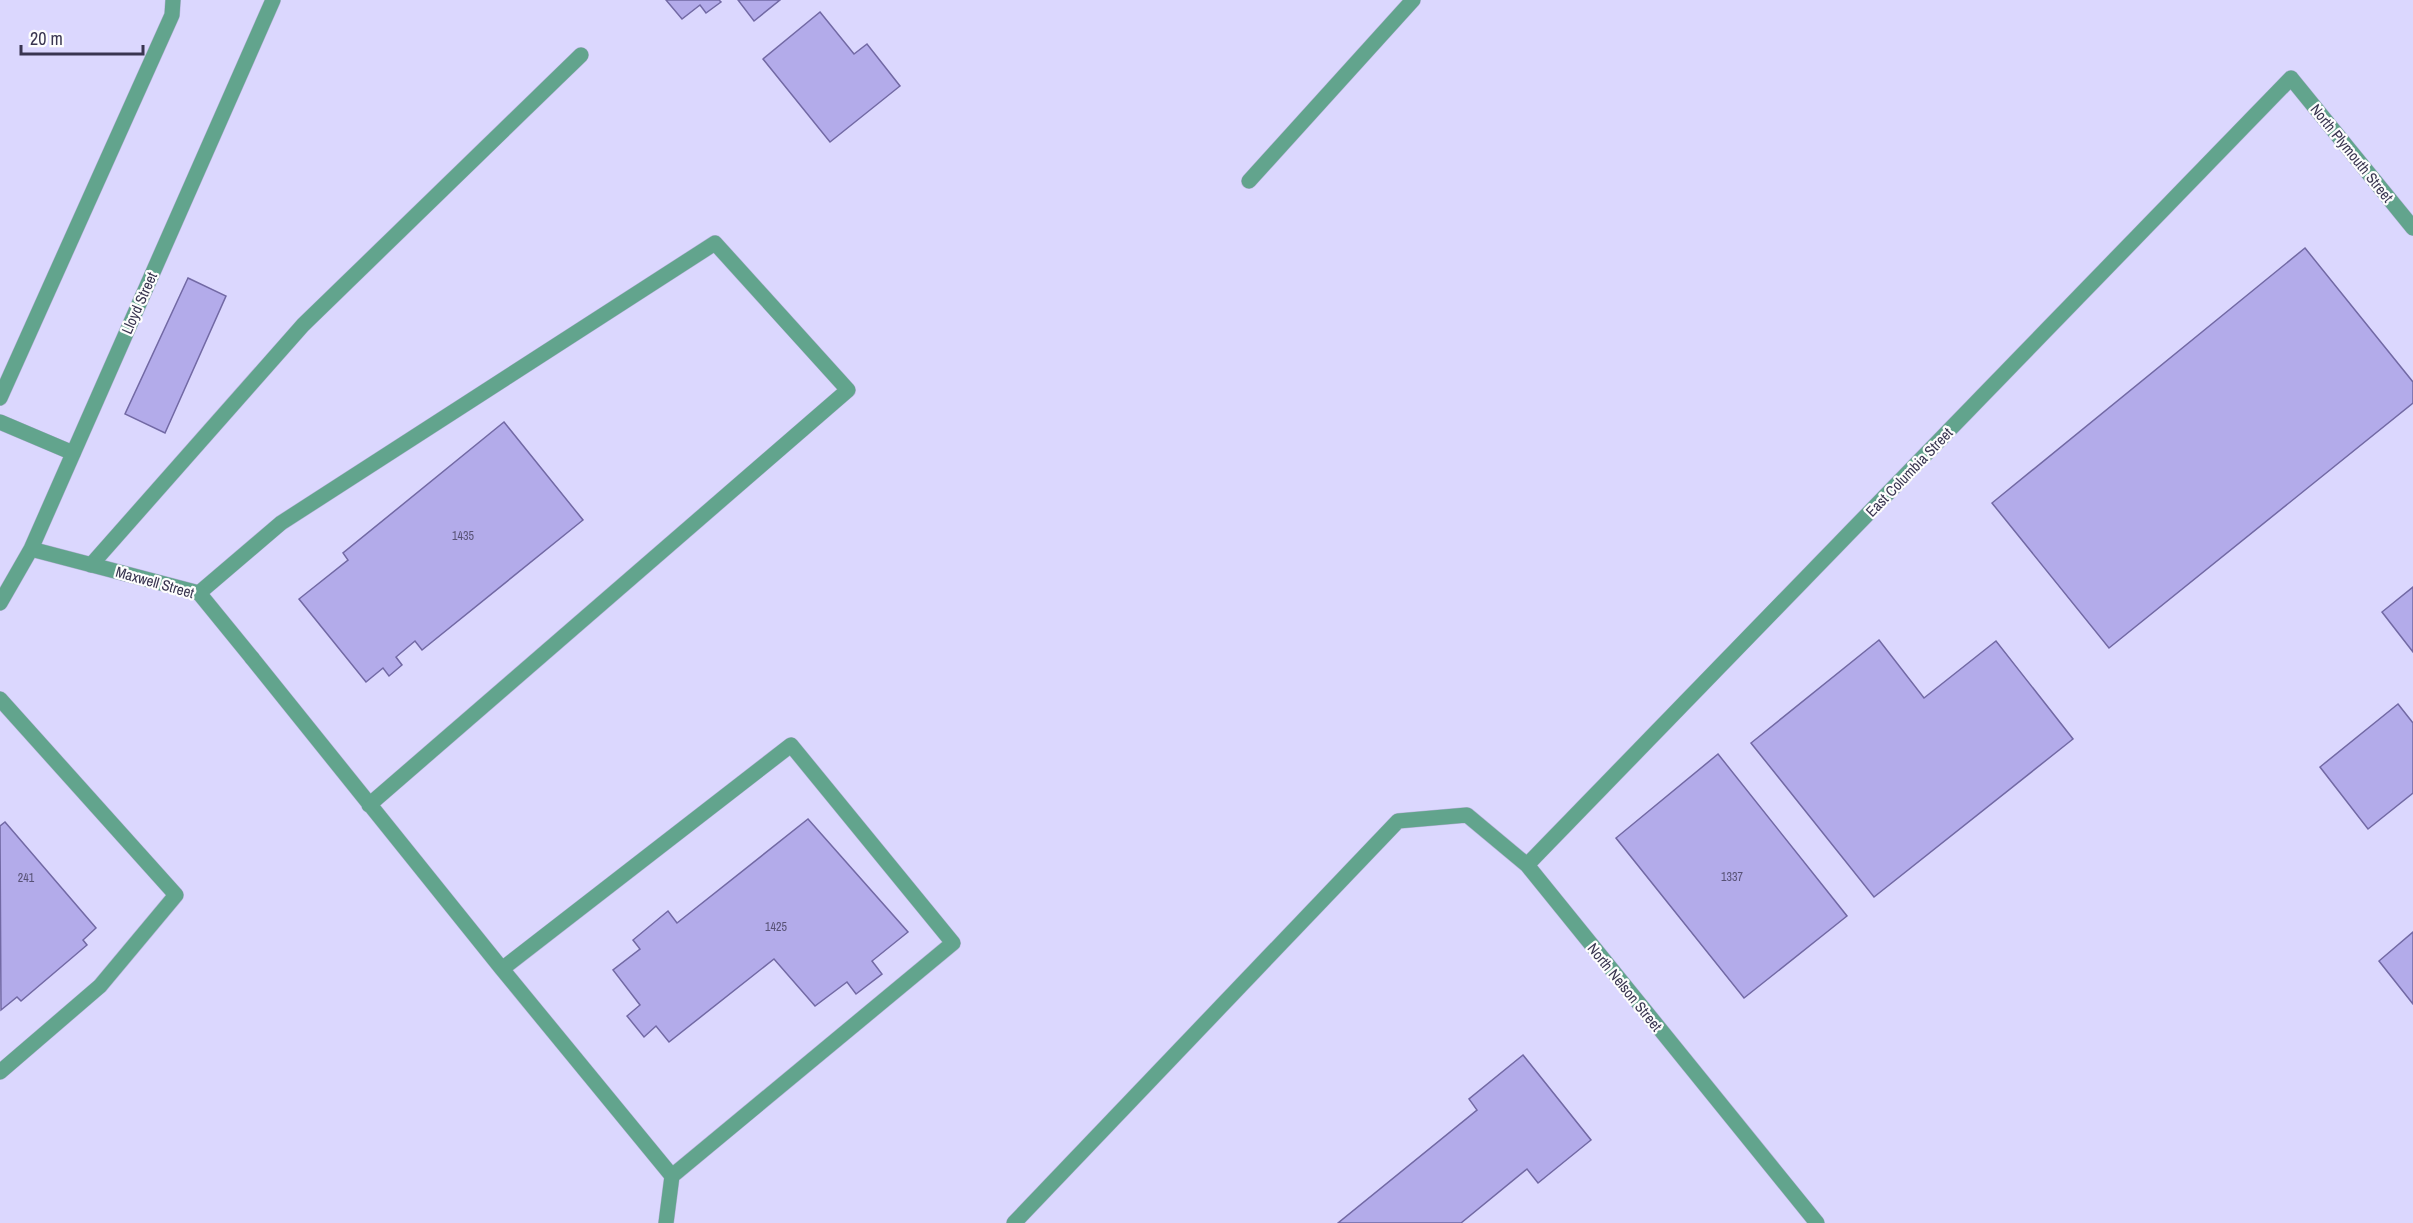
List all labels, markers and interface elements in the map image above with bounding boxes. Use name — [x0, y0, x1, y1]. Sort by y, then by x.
scale bar — [21, 18, 142, 56]
text: 20 m — [30, 26, 63, 51]
street label: North Plymouth Street — [2306, 99, 2399, 207]
street label: Lloyd Street — [116, 268, 162, 337]
street label: East Columbia Street — [1861, 422, 1958, 521]
house number: 1435 — [452, 528, 474, 544]
street label: Maxwell Street — [113, 561, 197, 603]
house number: 1337 — [1721, 869, 1743, 885]
house number: 241 — [18, 870, 35, 886]
house number: 1425 — [765, 919, 787, 935]
street label: North Nelson Street — [1583, 938, 1668, 1036]

